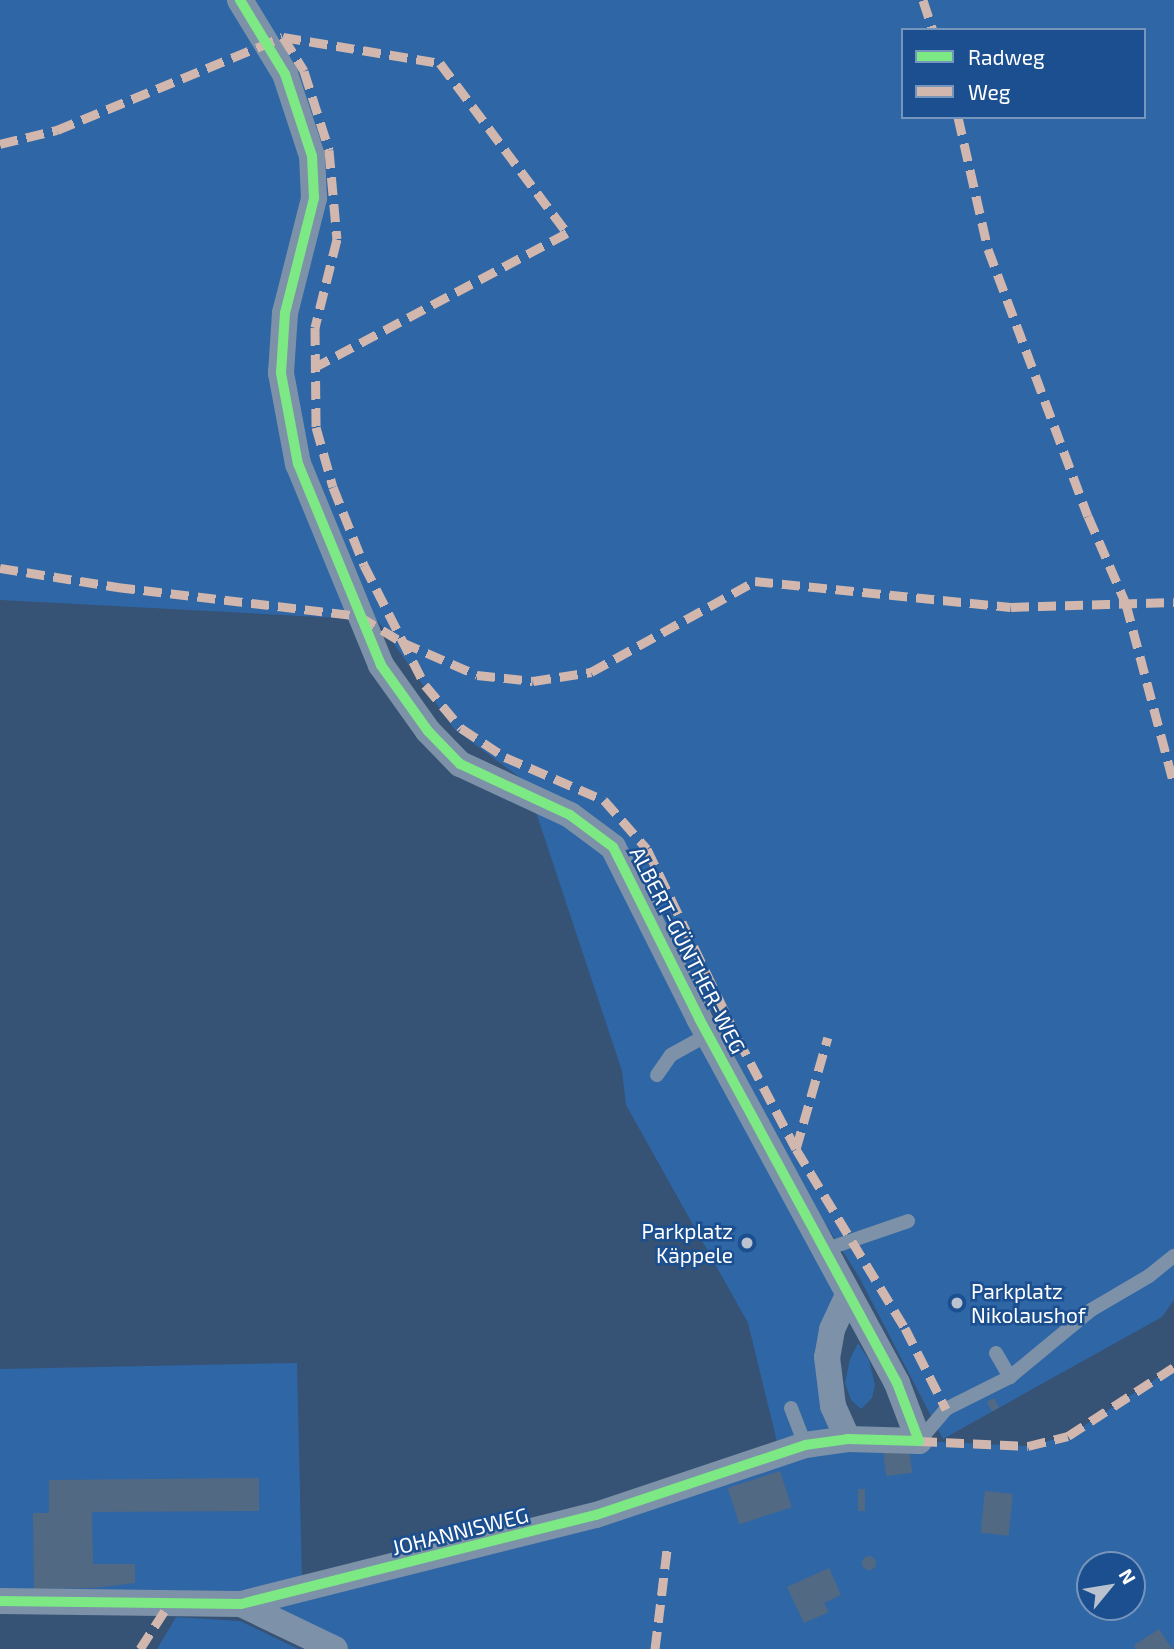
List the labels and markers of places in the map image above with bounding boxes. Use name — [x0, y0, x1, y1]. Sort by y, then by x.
place label: Parkplatz Käppele — [641, 1218, 733, 1268]
marker: Parkplatz Käppele — [739, 1235, 755, 1251]
place label: Parkplatz Nikolaushof — [971, 1278, 1086, 1328]
marker: Parkplatz Nikolaushof — [949, 1295, 965, 1311]

